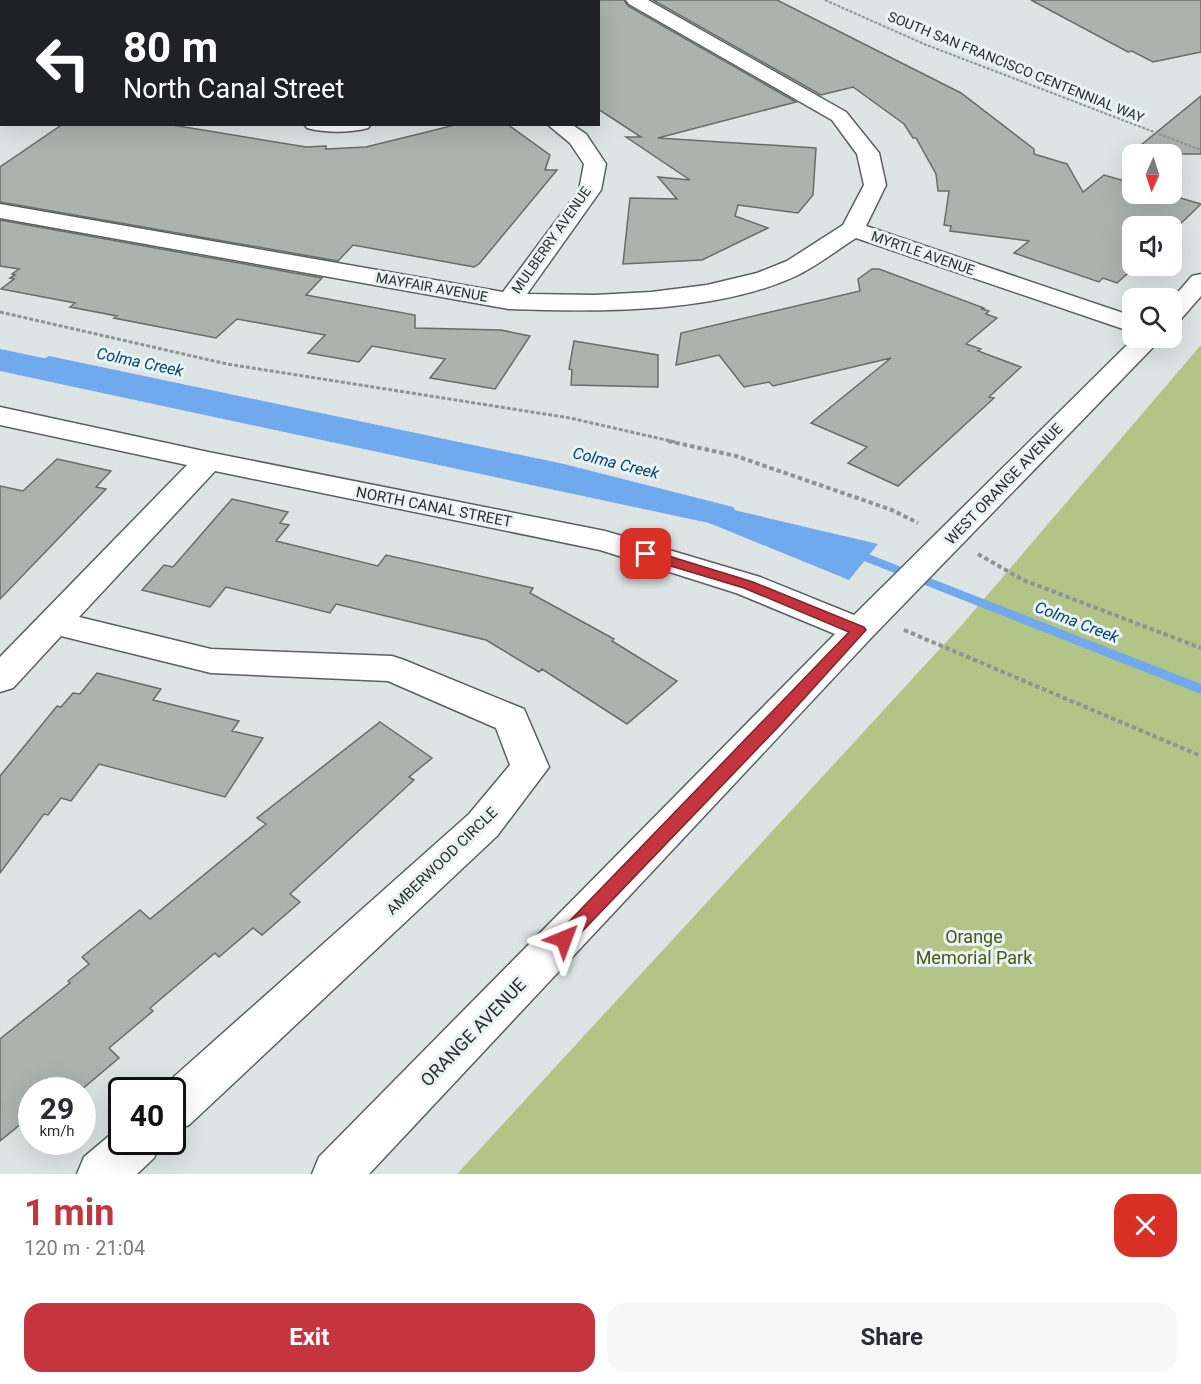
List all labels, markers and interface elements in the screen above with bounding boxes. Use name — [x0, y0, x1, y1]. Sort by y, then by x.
street label: SOUTH SAN FRANCISCO CENTENNIAL WAY — [886, 8, 1147, 126]
text: 80 m — [123, 23, 218, 72]
icon: left — [24, 24, 102, 102]
text: North Canal Street — [123, 73, 344, 105]
north arrow — [1122, 144, 1182, 204]
map controls — [1122, 144, 1182, 348]
street label: MULBERRY AVENUE — [508, 183, 594, 297]
button: sound — [1122, 216, 1182, 276]
street label: MYRTLE AVENUE — [869, 228, 977, 278]
street label: MAYFAIR AVENUE — [375, 269, 489, 305]
button: search — [1122, 288, 1182, 348]
water label: Colma Creek — [95, 344, 186, 381]
street label: WEST ORANGE AVENUE — [941, 419, 1067, 548]
water label: Colma Creek — [571, 443, 662, 483]
street label: NORTH CANAL STREET — [355, 483, 513, 531]
pin — [620, 528, 671, 579]
icon: arrive — [629, 537, 662, 570]
water label: Colma Creek — [1032, 597, 1123, 647]
street label: AMBERWOOD CIRCLE — [383, 803, 501, 919]
position arrow — [532, 907, 596, 971]
park label: Orange Memorial Park — [916, 926, 1033, 968]
street label: ORANGE AVENUE — [416, 973, 530, 1091]
speed limit sign: 40 — [108, 1077, 186, 1155]
text: 29 — [40, 1091, 74, 1126]
text: km/h — [39, 1122, 75, 1140]
text: 1 min — [24, 1192, 115, 1234]
button: close — [1114, 1194, 1177, 1257]
text: 120 m · 21:04 — [24, 1236, 145, 1260]
button: Exit — [24, 1303, 595, 1372]
button: Share — [607, 1303, 1177, 1372]

